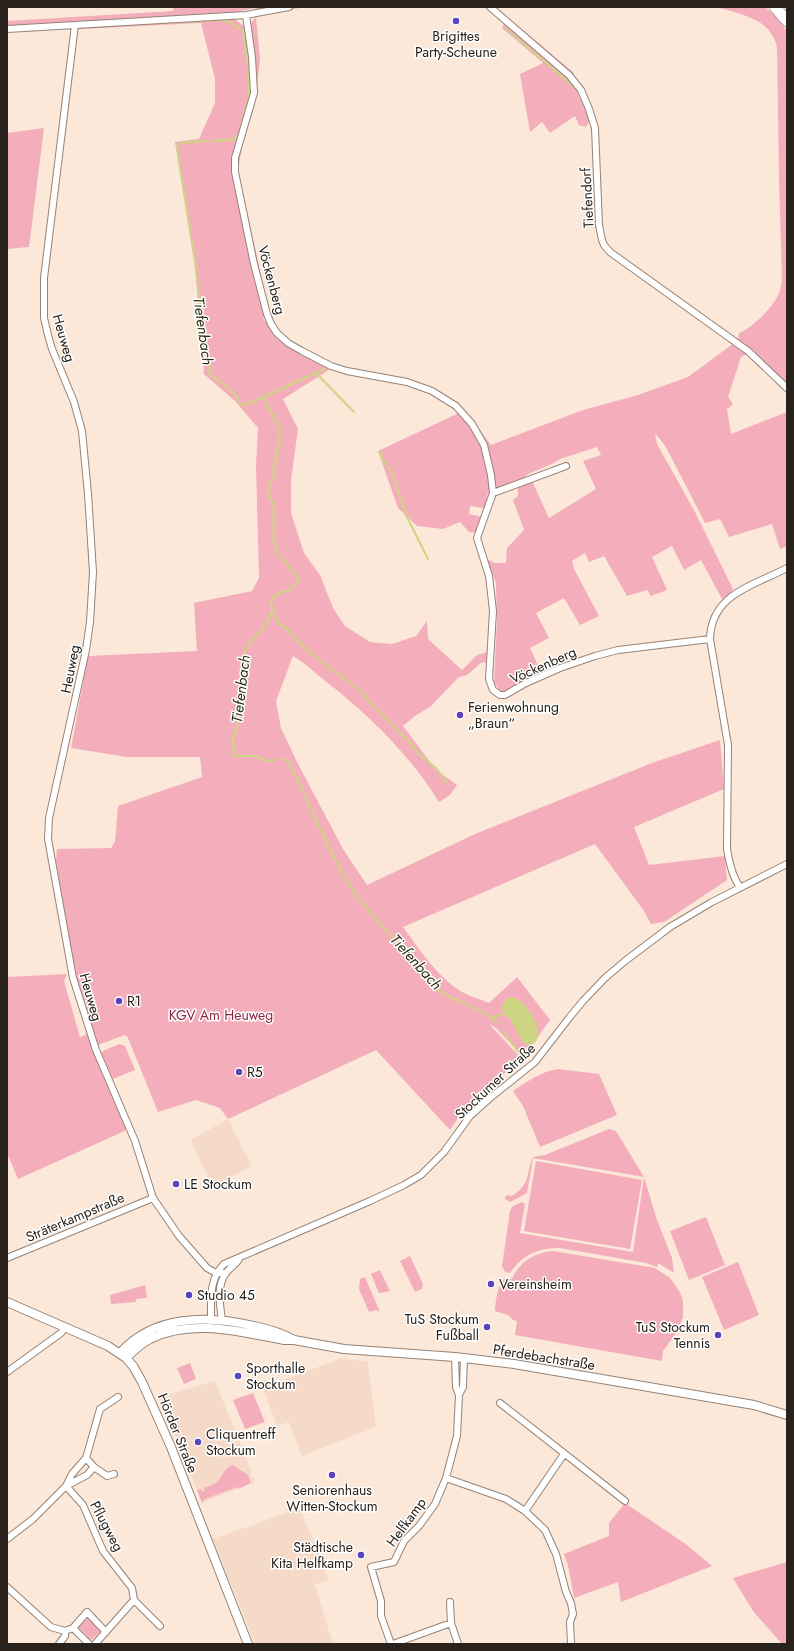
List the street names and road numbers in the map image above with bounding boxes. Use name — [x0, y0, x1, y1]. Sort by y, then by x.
street label: Tiefendorf — [575, 166, 599, 229]
street label: Vöckenberg — [253, 243, 291, 317]
street label: Heuweg — [48, 312, 80, 364]
street label: Vöckenberg — [507, 641, 579, 689]
street label: Heuweg — [56, 643, 84, 695]
street label: Heuweg — [75, 971, 107, 1023]
street label: Stockumer Straße — [450, 1038, 540, 1124]
street label: Sträterkampstraße — [23, 1187, 127, 1247]
street label: Pferdebachstraße — [491, 1339, 597, 1375]
street label: Hörder Straße — [153, 1390, 203, 1476]
street label: Helfkamp — [381, 1493, 431, 1551]
street label: Pflugweg — [85, 1497, 129, 1555]

